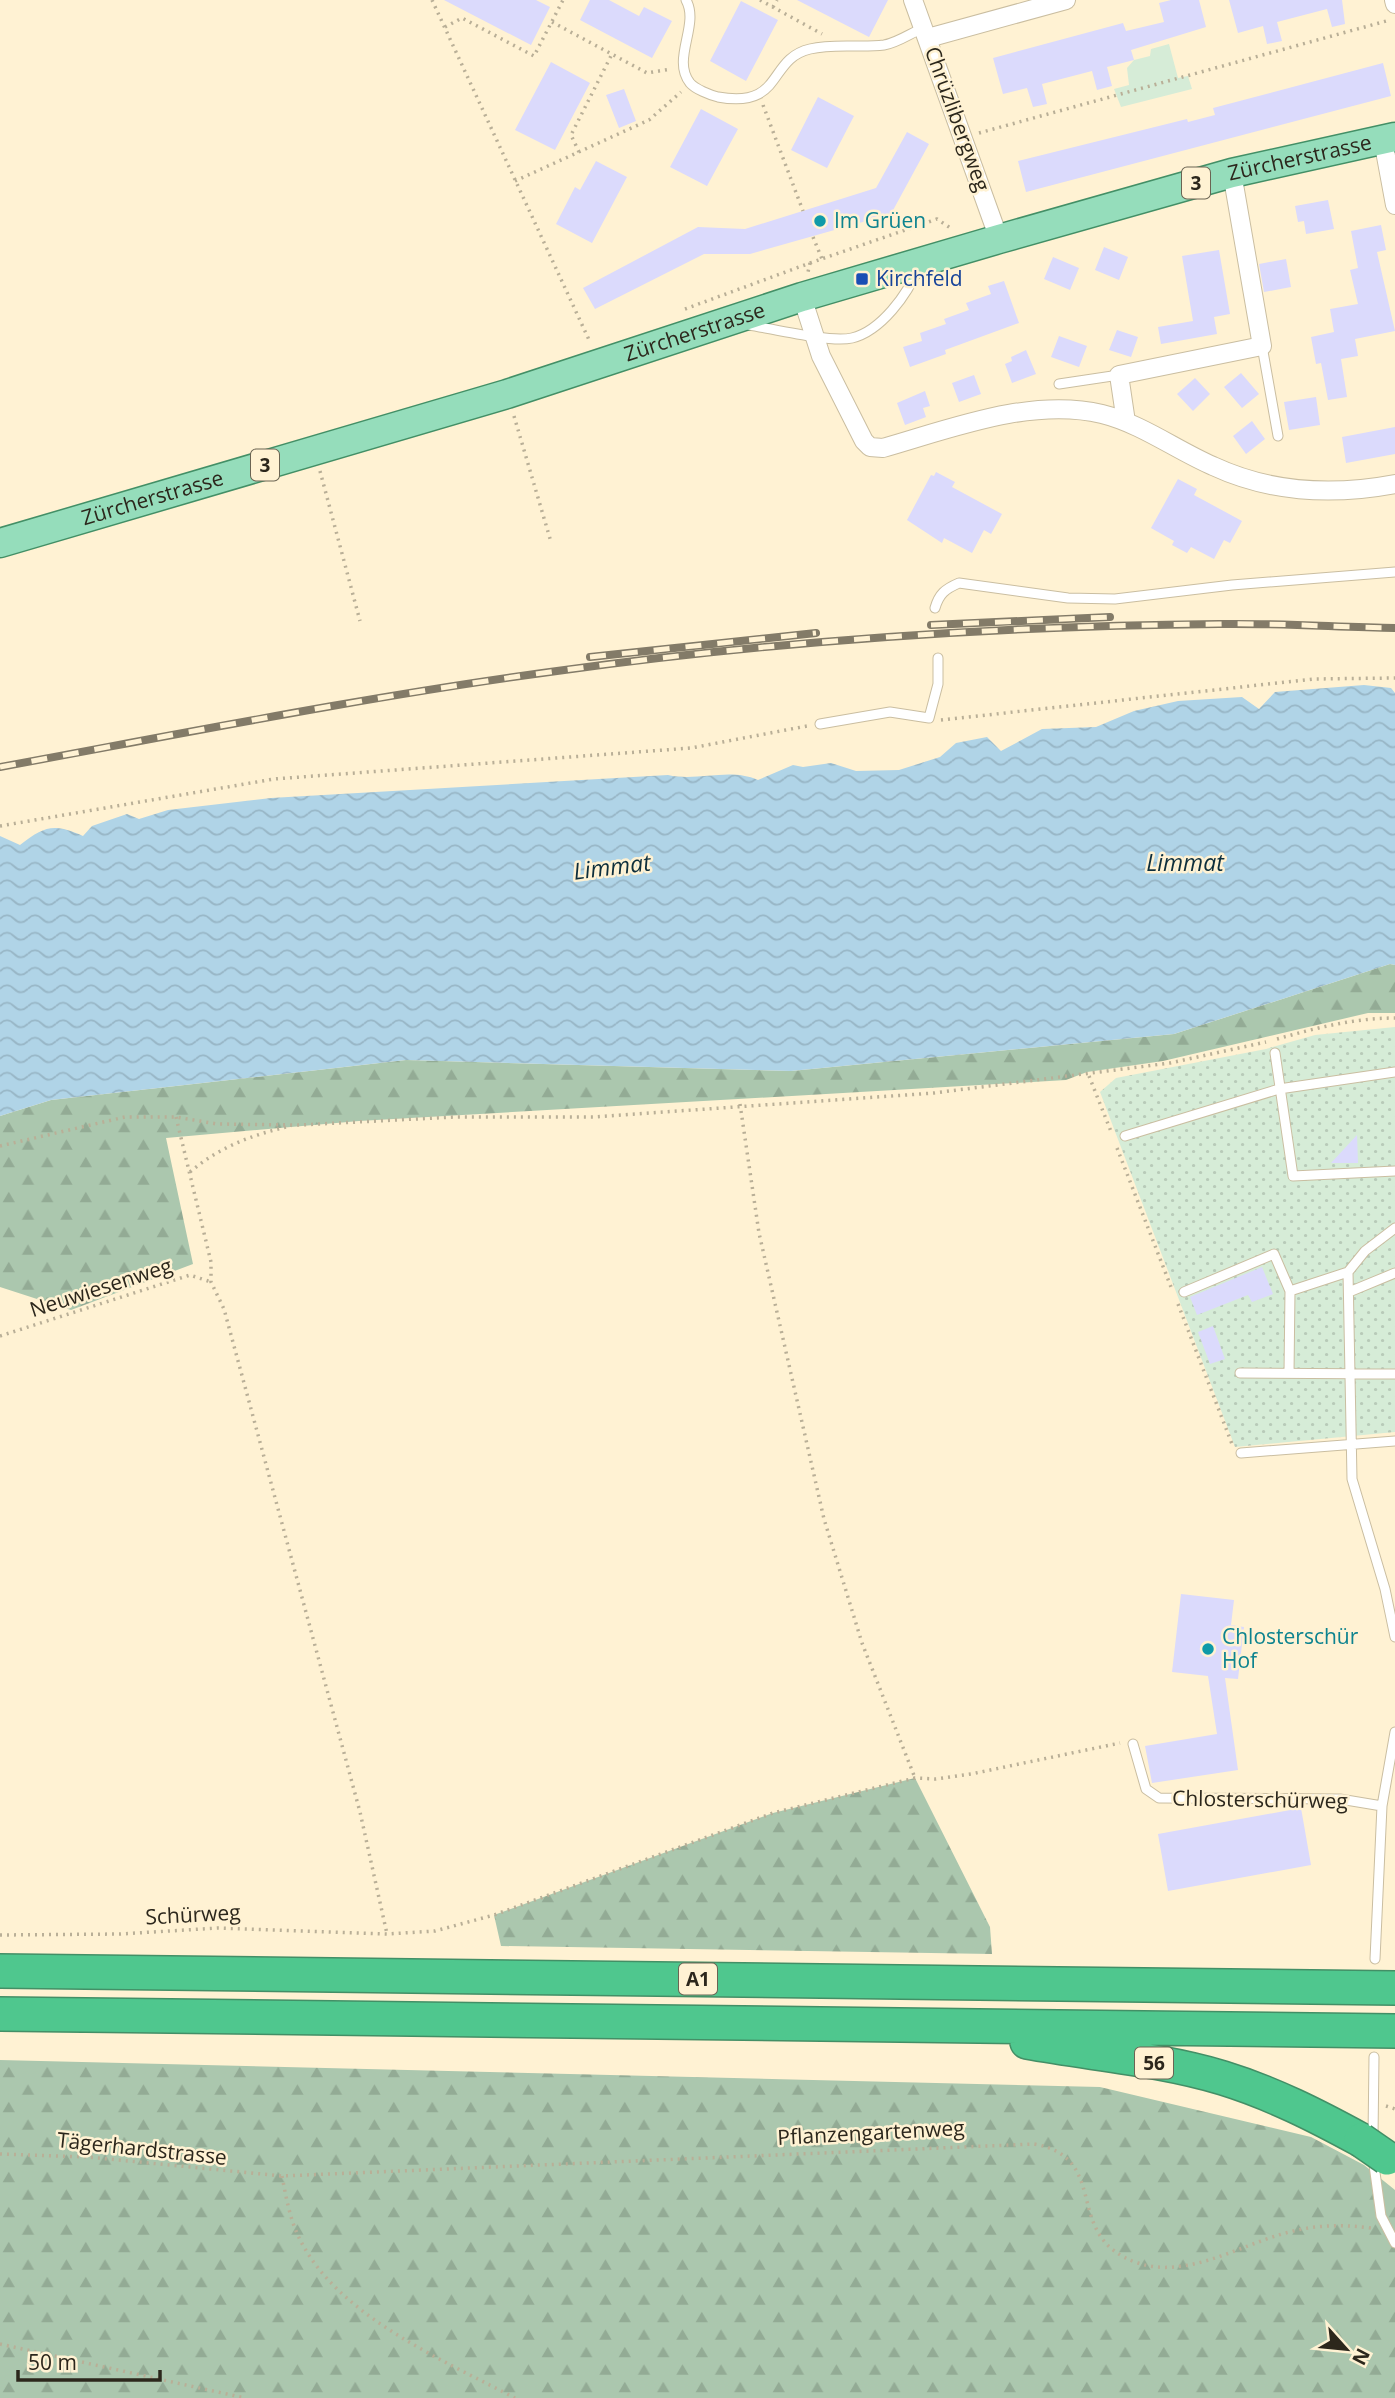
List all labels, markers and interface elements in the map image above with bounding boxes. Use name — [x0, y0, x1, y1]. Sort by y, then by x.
street label: Chrüzlibergweg — [919, 42, 997, 195]
street label: Zürcherstrasse — [1225, 128, 1374, 187]
road number: 3 — [1182, 168, 1210, 198]
place label: Im Grüen — [834, 206, 926, 234]
marker: Im Grüen — [812, 213, 828, 229]
place label: Kirchfeld — [876, 264, 963, 292]
marker: Kirchfeld — [854, 271, 870, 287]
street label: Zürcherstrasse — [620, 295, 768, 368]
road number: 3 — [251, 450, 279, 480]
street label: Zürcherstrasse — [78, 463, 226, 531]
water label: Limmat — [571, 845, 654, 887]
water label: Limmat — [1146, 846, 1225, 878]
street label: Neuwiesenweg — [26, 1251, 175, 1323]
place label: Chlosterschür Hof — [1222, 1622, 1359, 1674]
marker: Chlosterschür Hof — [1200, 1641, 1216, 1657]
street label: Chlosterschürweg — [1172, 1783, 1348, 1815]
street label: Schürweg — [145, 1898, 241, 1930]
road number: A1 — [679, 1964, 717, 1994]
road number: 56 — [1135, 2048, 1173, 2078]
street label: Pflanzengartenweg — [777, 2113, 965, 2151]
street label: Tägerhardstrasse — [56, 2125, 228, 2171]
north arrow — [1311, 2314, 1381, 2384]
scale bar — [18, 2338, 159, 2382]
text: N — [1346, 2344, 1376, 2370]
text: 50 m — [28, 2348, 77, 2376]

